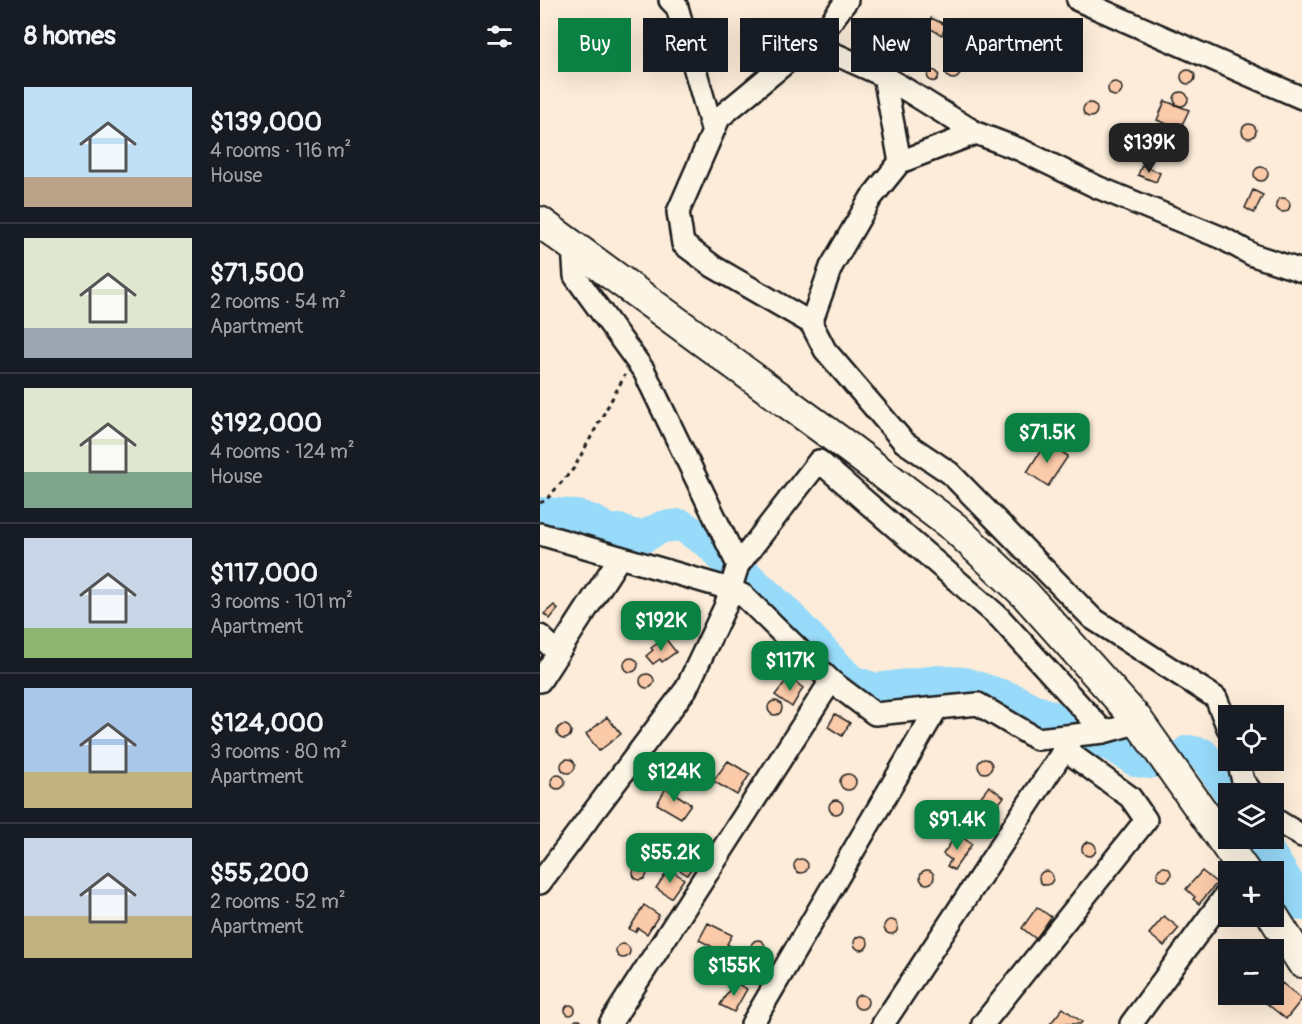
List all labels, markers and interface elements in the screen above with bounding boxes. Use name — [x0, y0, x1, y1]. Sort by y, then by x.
chip: Buy — [558, 18, 631, 72]
chip: Rent — [643, 18, 728, 72]
chip: Filters — [740, 18, 839, 72]
chip: New — [851, 18, 931, 72]
chip: Apartment — [943, 18, 1083, 72]
text: 8 homes — [24, 20, 116, 52]
icon: filters — [483, 20, 516, 53]
text: $139,000 — [210, 106, 322, 138]
icon: home — [72, 111, 144, 183]
pin: $139K — [1107, 123, 1191, 174]
text: $139K — [1123, 130, 1175, 155]
text: 4 rooms · 116 m² — [210, 138, 351, 163]
text: House — [210, 163, 262, 188]
text: $71,500 — [210, 257, 304, 289]
icon: home — [72, 262, 144, 334]
text: 2 rooms · 54 m² — [210, 289, 346, 314]
text: Apartment — [210, 314, 303, 339]
text: $192,000 — [210, 407, 322, 439]
icon: home — [72, 412, 144, 484]
pin: $71.5K — [998, 413, 1096, 464]
text: $71.5K — [1019, 420, 1075, 445]
text: 4 rooms · 124 m² — [210, 439, 355, 464]
text: House — [210, 464, 262, 489]
text: $117,000 — [210, 557, 318, 589]
icon: home — [72, 562, 144, 634]
text: 3 rooms · 101 m² — [210, 589, 353, 614]
pin: $192K — [619, 601, 703, 652]
text: $192K — [635, 608, 687, 633]
text: Apartment — [210, 614, 303, 639]
pin: $117K — [748, 641, 832, 692]
text: $117K — [765, 648, 815, 673]
map controls — [1218, 705, 1284, 1005]
button: locate — [1218, 705, 1284, 771]
text: $124,000 — [210, 707, 324, 739]
icon: home — [72, 712, 144, 784]
text: 3 rooms · 80 m² — [210, 739, 347, 764]
pin: $124K — [632, 752, 716, 803]
text: $124K — [647, 759, 701, 784]
text: Apartment — [210, 764, 303, 789]
button: layers — [1218, 783, 1284, 849]
pin: $91.4K — [908, 800, 1006, 851]
text: $91.4K — [929, 807, 986, 832]
pin: $55.2K — [621, 833, 719, 884]
text: $55.2K — [640, 840, 700, 865]
text: $55,200 — [210, 857, 309, 889]
button: + — [1218, 861, 1284, 927]
icon: home — [72, 862, 144, 934]
text: 2 rooms · 52 m² — [210, 889, 346, 914]
text: Apartment — [210, 914, 303, 939]
button: − — [1218, 939, 1284, 1005]
pin: $155K — [692, 946, 776, 997]
text: $155K — [708, 953, 760, 978]

